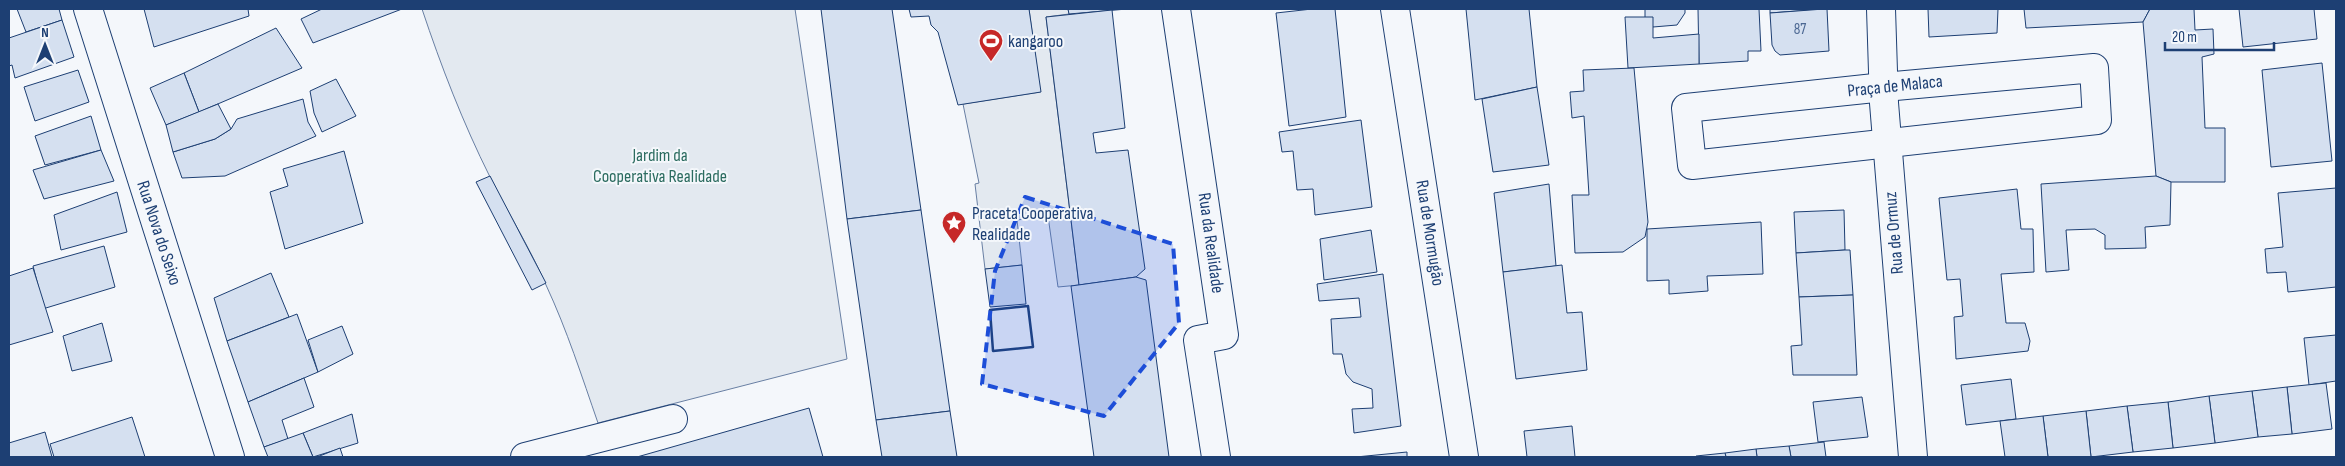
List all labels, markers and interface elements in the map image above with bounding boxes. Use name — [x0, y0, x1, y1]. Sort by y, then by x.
north arrow — [20, 20, 70, 70]
house number: 87 — [1794, 20, 1806, 39]
scale bar — [2165, 20, 2274, 52]
text: N — [41, 24, 49, 41]
sports icon: kangaroo — [978, 28, 1004, 62]
text: 20 m — [2172, 28, 2197, 47]
place label: kangaroo — [1008, 31, 1063, 52]
street label: Praça de Malaca — [1846, 71, 1944, 101]
park label: Jardim da Cooperativa Realidade — [593, 145, 727, 187]
street label: Rua Nova do Seixo — [132, 178, 186, 288]
street label: Rua de Mormugão — [1411, 179, 1449, 287]
street label: Rua de Ormuz — [1880, 190, 1908, 275]
street label: Rua da Realidade — [1194, 191, 1228, 295]
place label: Praceta Cooperativa Realidade — [972, 203, 1093, 245]
place icon: Praceta Cooperativa Realidade — [941, 210, 967, 244]

